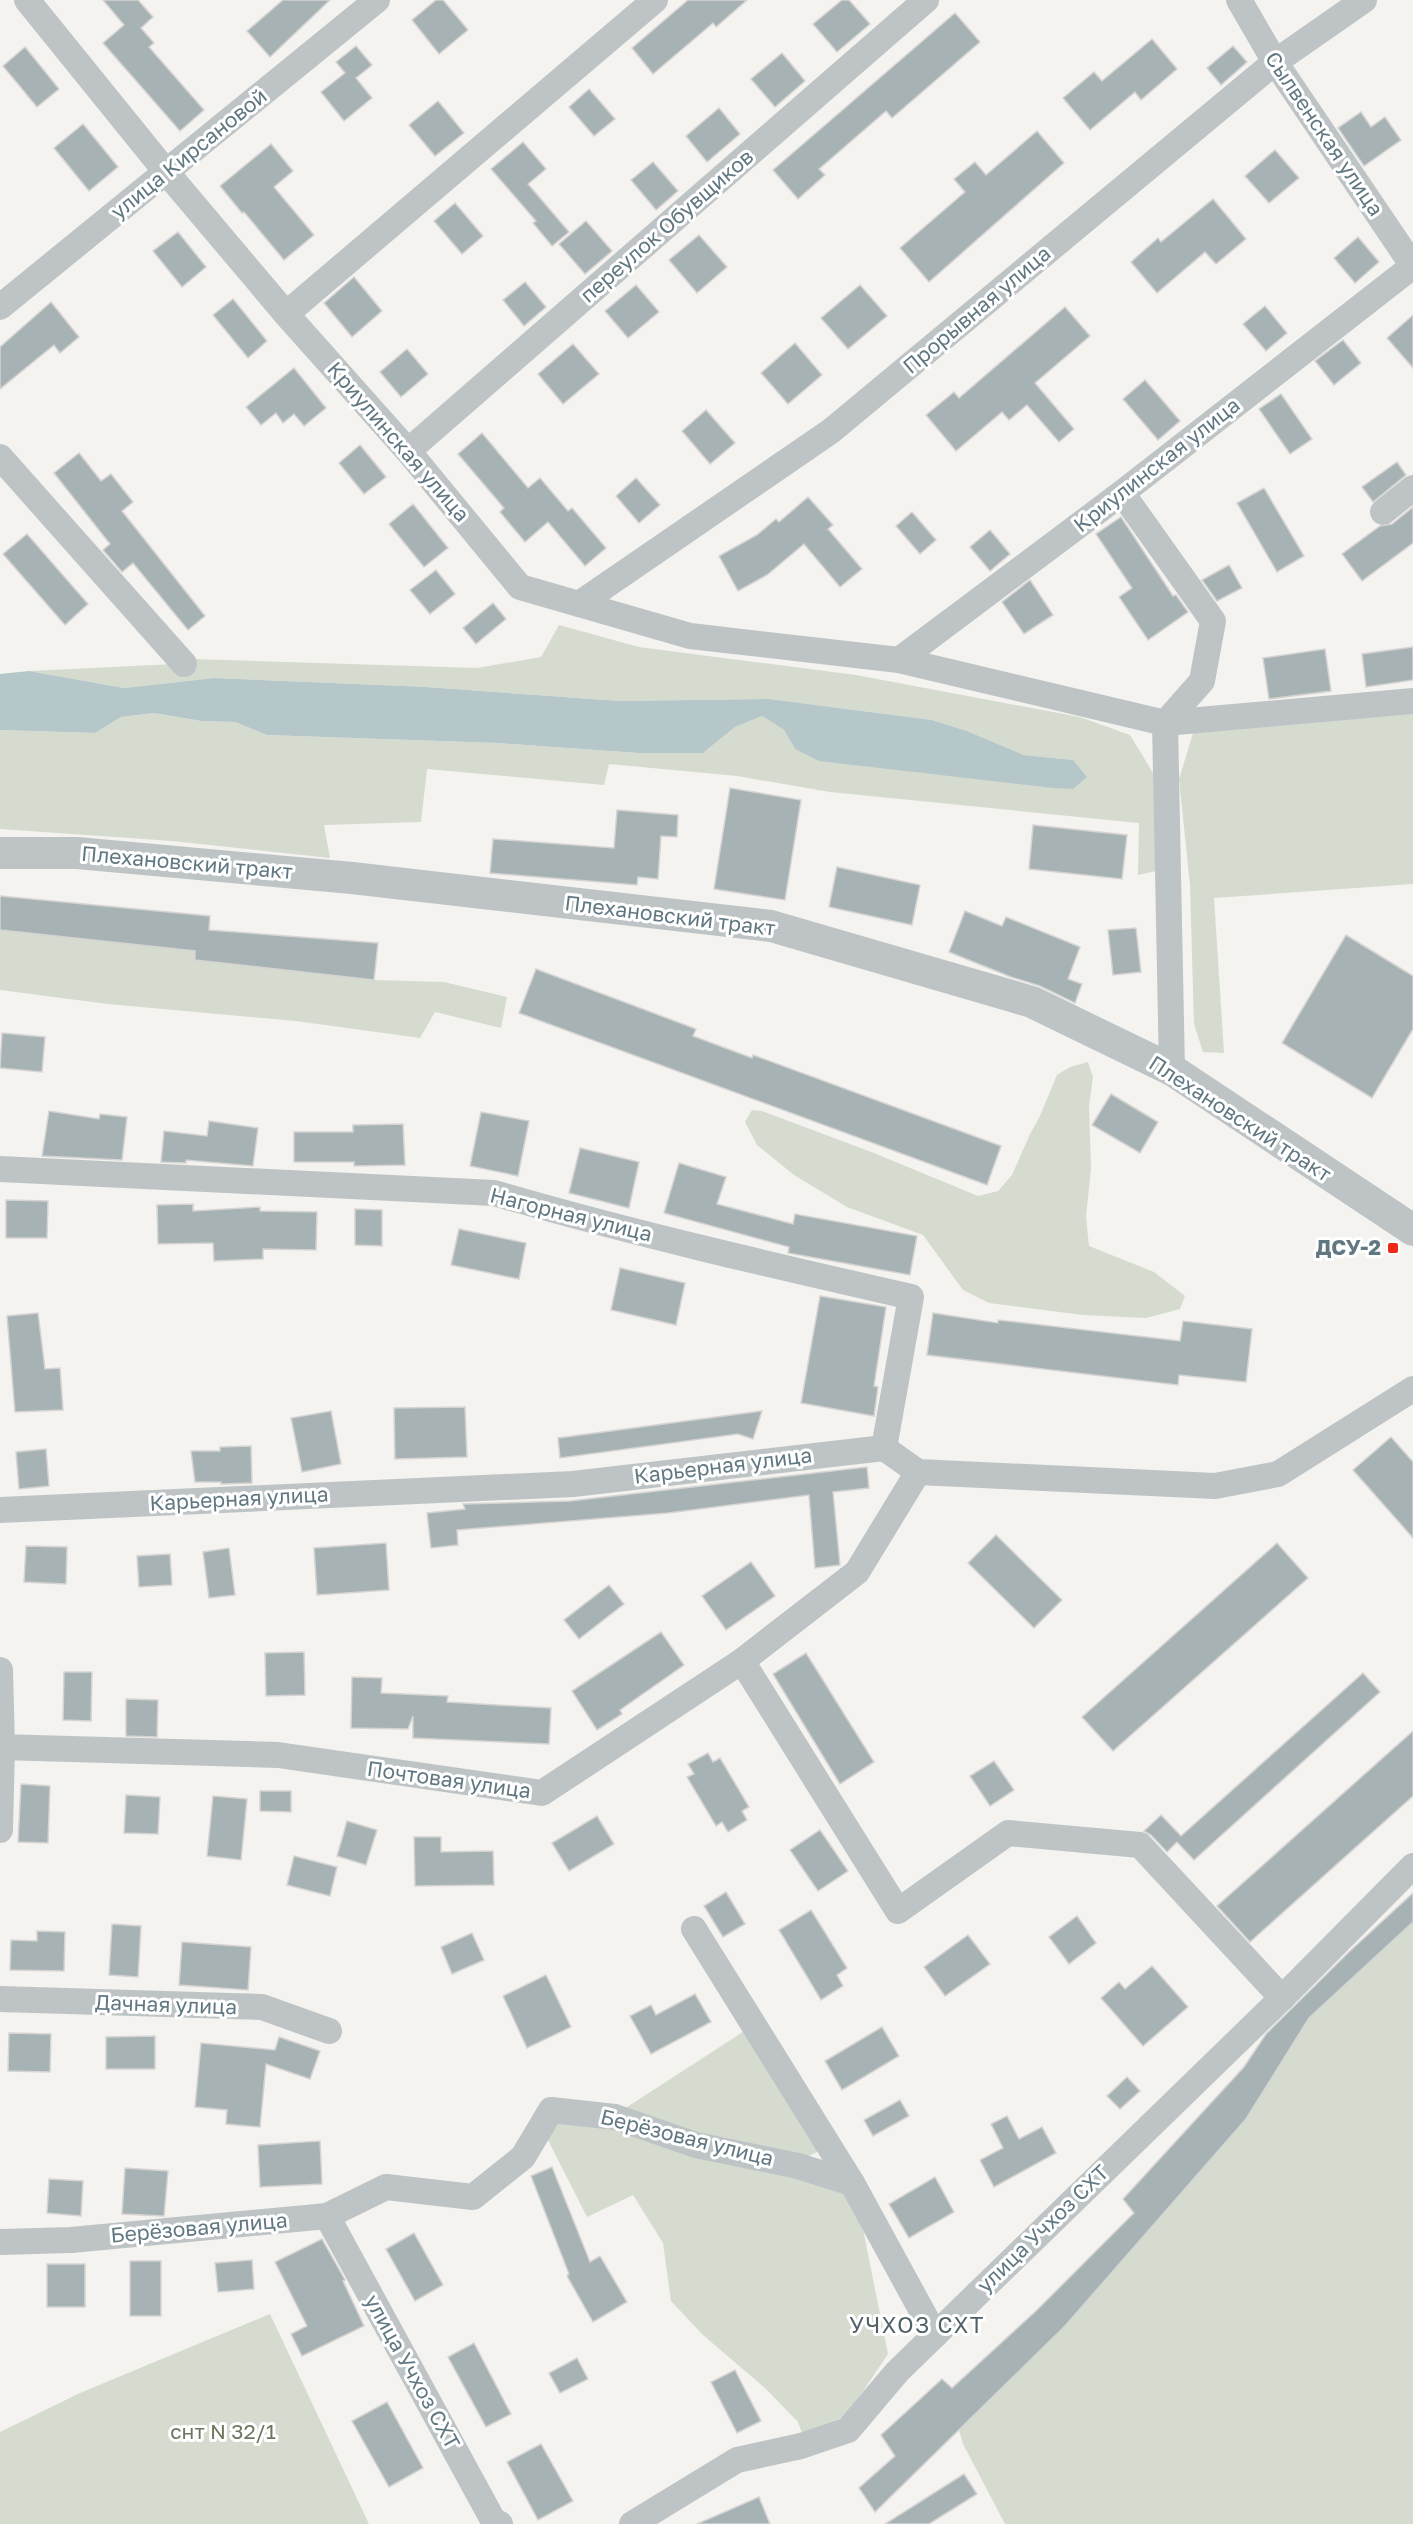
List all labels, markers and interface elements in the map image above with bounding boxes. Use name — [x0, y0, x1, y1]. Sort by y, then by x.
street label: Сылвенская улица — [1260, 46, 1389, 221]
street label: улица Кирсановой — [105, 82, 272, 224]
street label: переулок Обувщиков — [574, 143, 758, 307]
street label: Прорывная улица — [897, 240, 1056, 379]
street label: Криулинская улица — [322, 356, 475, 527]
street label: Криулинская улица — [1068, 391, 1245, 537]
street label: Плехановский тракт — [80, 840, 294, 884]
street label: Плехановский тракт — [563, 889, 777, 941]
street label: Плехановский тракт — [1145, 1049, 1337, 1187]
street label: Нагорная улица — [487, 1181, 655, 1247]
place label: ДСУ-2 — [1316, 1234, 1381, 1260]
marker: ДСУ-2 — [1386, 1241, 1400, 1255]
street label: Карьерная улица — [632, 1441, 813, 1489]
street label: Карьерная улица — [149, 1480, 329, 1516]
street label: Почтовая улица — [366, 1755, 533, 1803]
street label: Дачная улица — [94, 1989, 238, 2019]
street label: Берёзовая улица — [598, 2103, 776, 2171]
street label: улица Учхоз СХТ — [971, 2159, 1114, 2298]
street label: Берёзовая улица — [109, 2206, 288, 2248]
street label: улица Учхоз СХТ — [360, 2290, 466, 2453]
district label: УЧХОЗ СХТ — [849, 2311, 985, 2338]
park label: снт N 32/1 — [170, 2418, 276, 2444]

